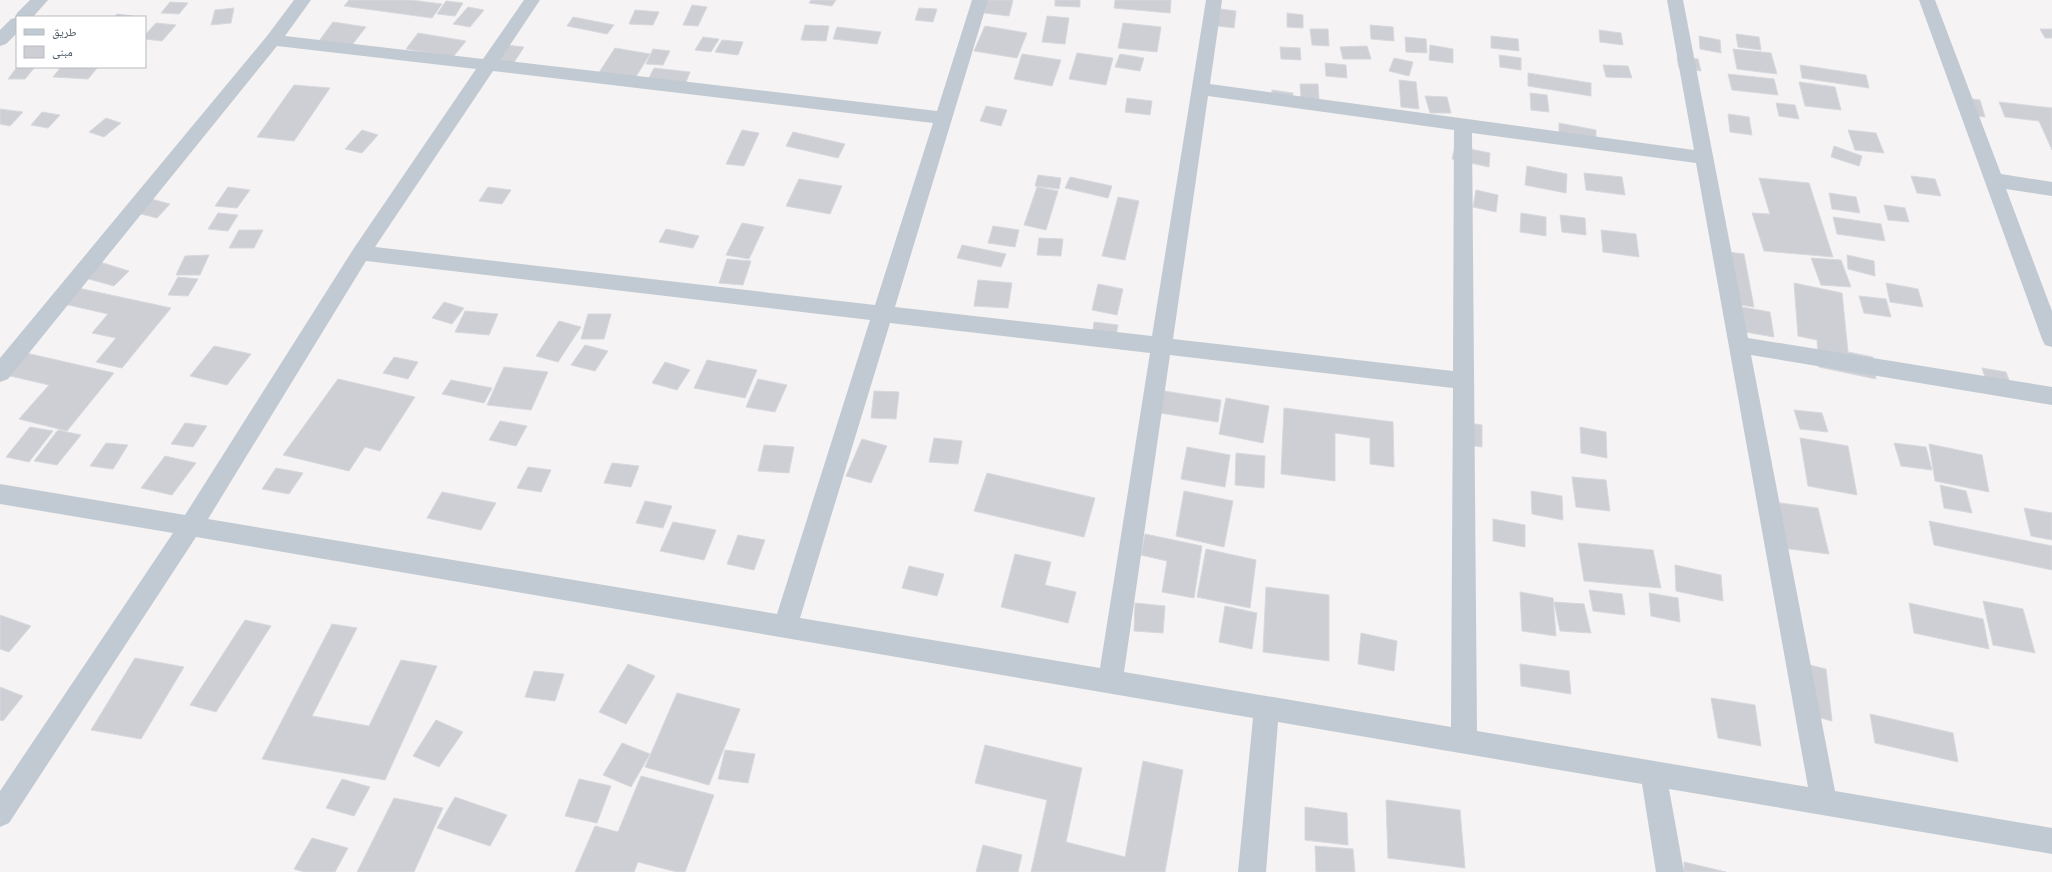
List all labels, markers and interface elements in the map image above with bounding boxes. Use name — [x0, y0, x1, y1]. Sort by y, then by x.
legend — [16, 16, 146, 68]
text: طريق — [52, 24, 77, 39]
text: مبنى — [52, 44, 73, 59]

